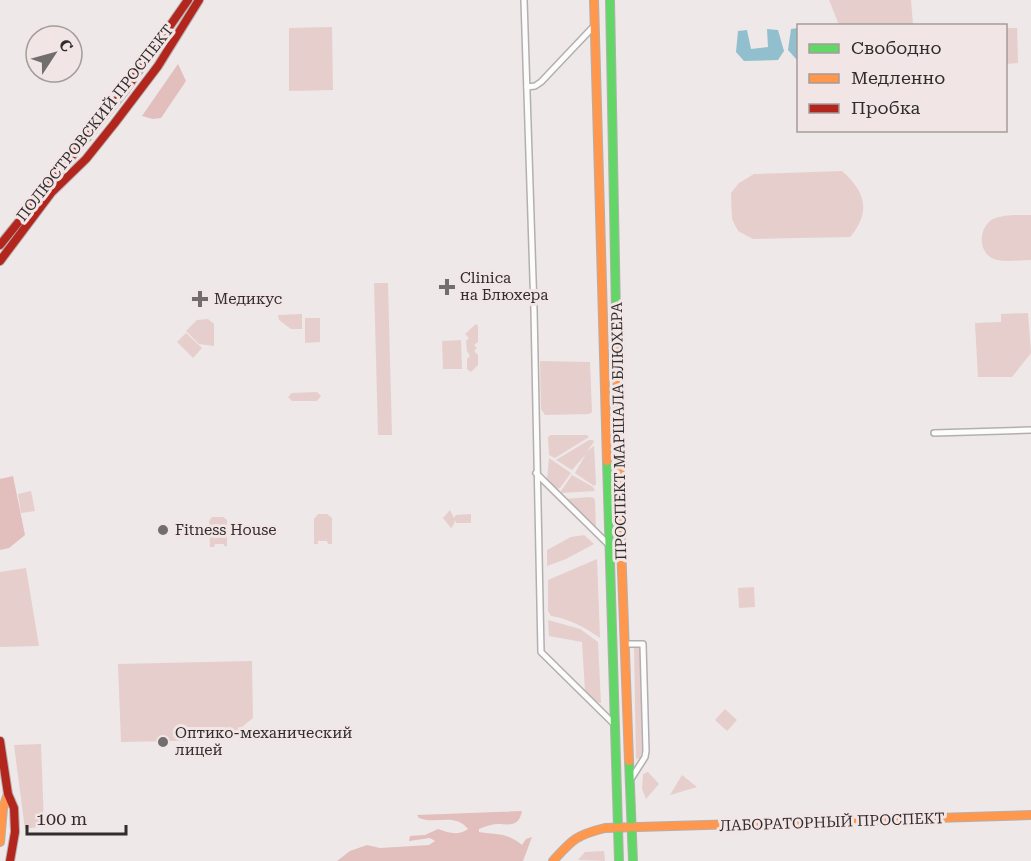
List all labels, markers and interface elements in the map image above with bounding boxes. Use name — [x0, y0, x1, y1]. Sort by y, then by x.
street label: ПОЛЮСТРОВСКИЙ ПРОСПЕКТ — [13, 21, 177, 225]
north arrow — [24, 24, 84, 84]
legend — [797, 24, 1007, 132]
text: Свободно — [851, 37, 941, 58]
text: Медленно — [851, 67, 945, 88]
text: Пробка — [851, 97, 920, 118]
place label: Clinica на Блюхера — [460, 269, 548, 304]
marker: Clinica на Блюхера — [438, 278, 456, 296]
marker: Медикус — [191, 290, 209, 308]
place label: Медикус — [214, 290, 282, 308]
street label: ПРОСПЕКТ МАРШАЛА БЛЮХЕРА — [608, 301, 630, 560]
place label: Fitness House — [175, 521, 276, 539]
marker: Fitness House — [156, 523, 170, 537]
place label: Оптико-механический лицей — [175, 724, 352, 759]
marker: Оптико-механический лицей — [156, 735, 170, 749]
scale bar — [27, 798, 126, 836]
text: 100 m — [36, 808, 87, 829]
street label: ЛАБОРАТОРНЫЙ ПРОСПЕКТ — [719, 809, 945, 835]

